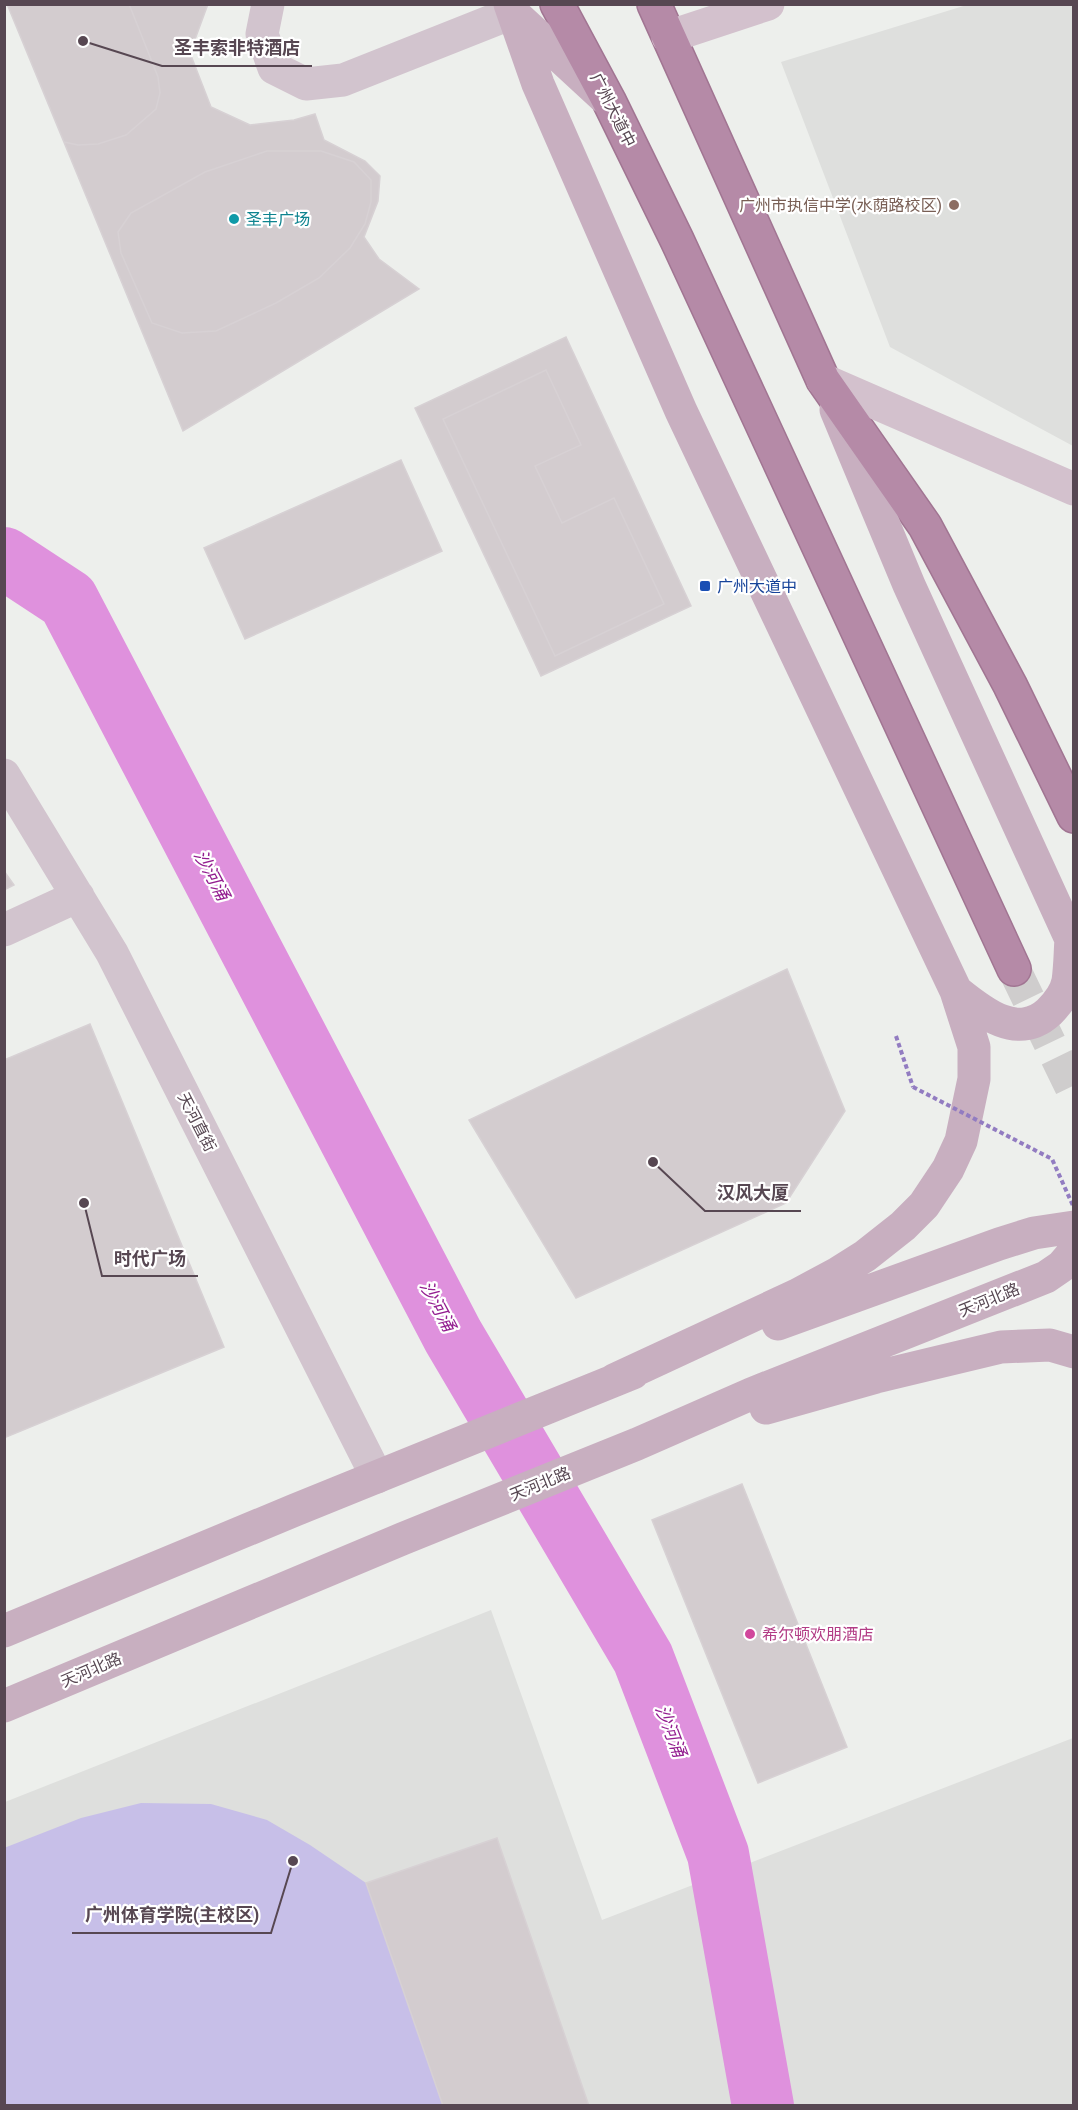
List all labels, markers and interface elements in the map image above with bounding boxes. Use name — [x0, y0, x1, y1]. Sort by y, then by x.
callout: 圣丰索非特酒店 — [162, 30, 312, 66]
text: 圣丰索非特酒店 — [174, 37, 300, 58]
street label: 广州大道中 — [586, 70, 640, 150]
place label: 广州市执信中学(水荫路校区) — [739, 196, 942, 215]
marker: 广州市执信中学(水荫路校区) — [947, 198, 961, 212]
place label: 圣丰广场 — [246, 210, 310, 229]
marker: 圣丰广场 — [227, 212, 241, 226]
place label: 广州大道中 — [717, 577, 797, 596]
marker: 广州大道中 — [698, 579, 712, 593]
water label: 沙河涌 — [190, 846, 235, 906]
street label: 天河直街 — [174, 1089, 220, 1155]
callout: 汉风大厦 — [705, 1175, 801, 1211]
text: 汉风大厦 — [717, 1182, 789, 1203]
callout: 时代广场 — [102, 1240, 198, 1276]
text: 时代广场 — [114, 1248, 186, 1269]
water label: 沙河涌 — [416, 1277, 461, 1337]
street label: 天河北路 — [956, 1279, 1022, 1321]
street label: 天河北路 — [507, 1463, 573, 1505]
place label: 希尔顿欢朋酒店 — [762, 1625, 874, 1644]
marker: 希尔顿欢朋酒店 — [743, 1627, 757, 1641]
street label: 天河北路 — [58, 1649, 124, 1691]
water label: 沙河涌 — [652, 1702, 691, 1762]
callout: 广州体育学院(主校区) — [72, 1897, 271, 1933]
text: 广州体育学院(主校区) — [85, 1904, 259, 1926]

